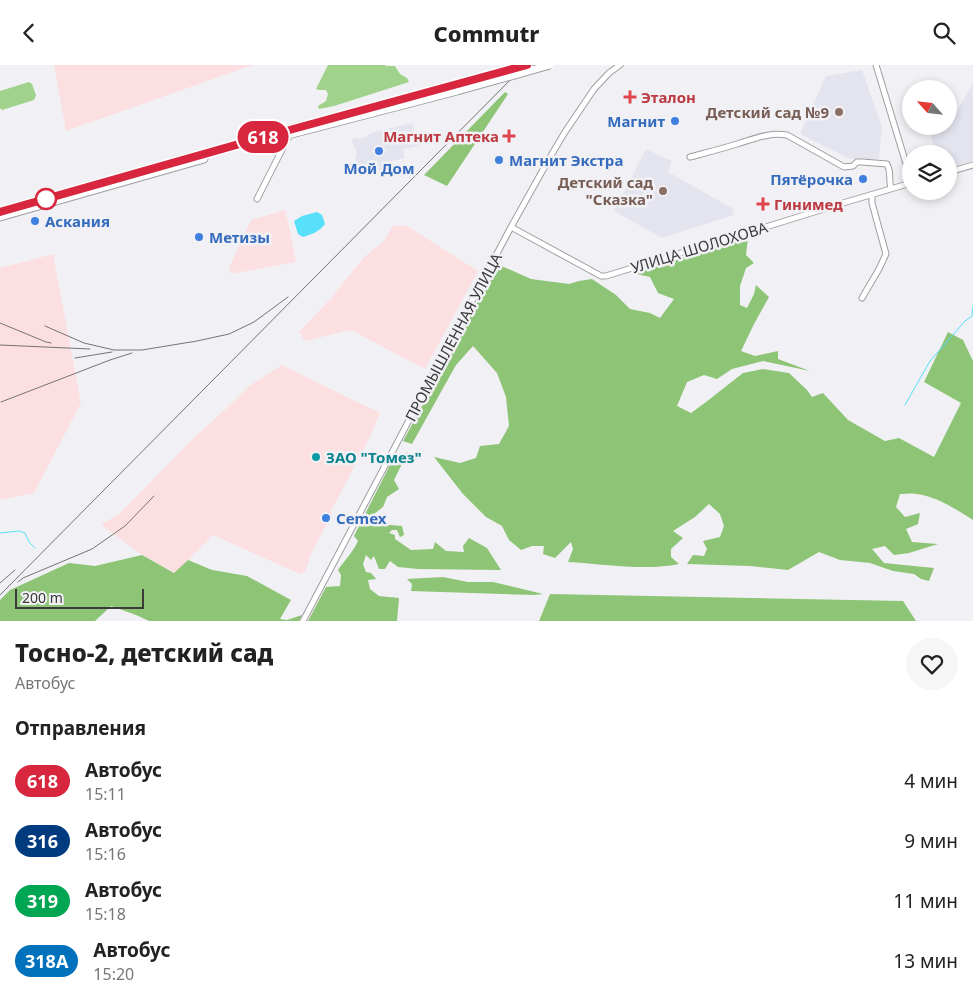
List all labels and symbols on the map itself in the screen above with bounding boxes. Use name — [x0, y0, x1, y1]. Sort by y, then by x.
north arrow — [902, 80, 958, 135]
place label: Эталон — [641, 87, 696, 107]
marker: Эталон — [623, 90, 637, 104]
place label: Детский сад №9 — [706, 102, 829, 122]
marker: Детский сад №9 — [833, 106, 845, 118]
place label: Магнит — [607, 111, 665, 131]
marker: Магнит — [669, 115, 681, 127]
line badge: 618 — [234, 121, 292, 153]
place label: Магнит Аптека — [383, 126, 499, 146]
marker: Магнит Аптека — [503, 130, 515, 142]
marker: Мой Дом — [373, 145, 385, 157]
place label: Магнит Экстра — [509, 150, 623, 170]
marker: Магнит Экстра — [493, 154, 505, 166]
place label: Мой Дом — [344, 158, 414, 178]
place label: Пятёрочка — [770, 169, 853, 189]
place label: Детский сад "Сказка" — [558, 172, 653, 209]
marker: Пятёрочка — [857, 173, 869, 185]
marker: Детский сад "Сказка" — [657, 185, 669, 197]
unlabelled marker — [35, 188, 57, 210]
place label: Гинимед — [774, 194, 843, 214]
marker: Гинимед — [756, 197, 770, 211]
place label: Аскания — [45, 211, 110, 231]
marker: Аскания — [29, 215, 41, 227]
street label: УЛИЦА ШОЛОХОВА — [628, 217, 770, 277]
place label: Метизы — [209, 227, 270, 247]
marker: Метизы — [193, 231, 205, 243]
street label: ПРОМЫШЛЕННАЯ УЛИЦА — [400, 249, 506, 425]
place label: ЗАО "Томез" — [326, 447, 422, 467]
marker: ЗАО "Томез" — [310, 451, 322, 463]
place label: Cemex — [336, 508, 387, 528]
marker: Cemex — [320, 512, 332, 524]
scale bar — [15, 586, 144, 609]

